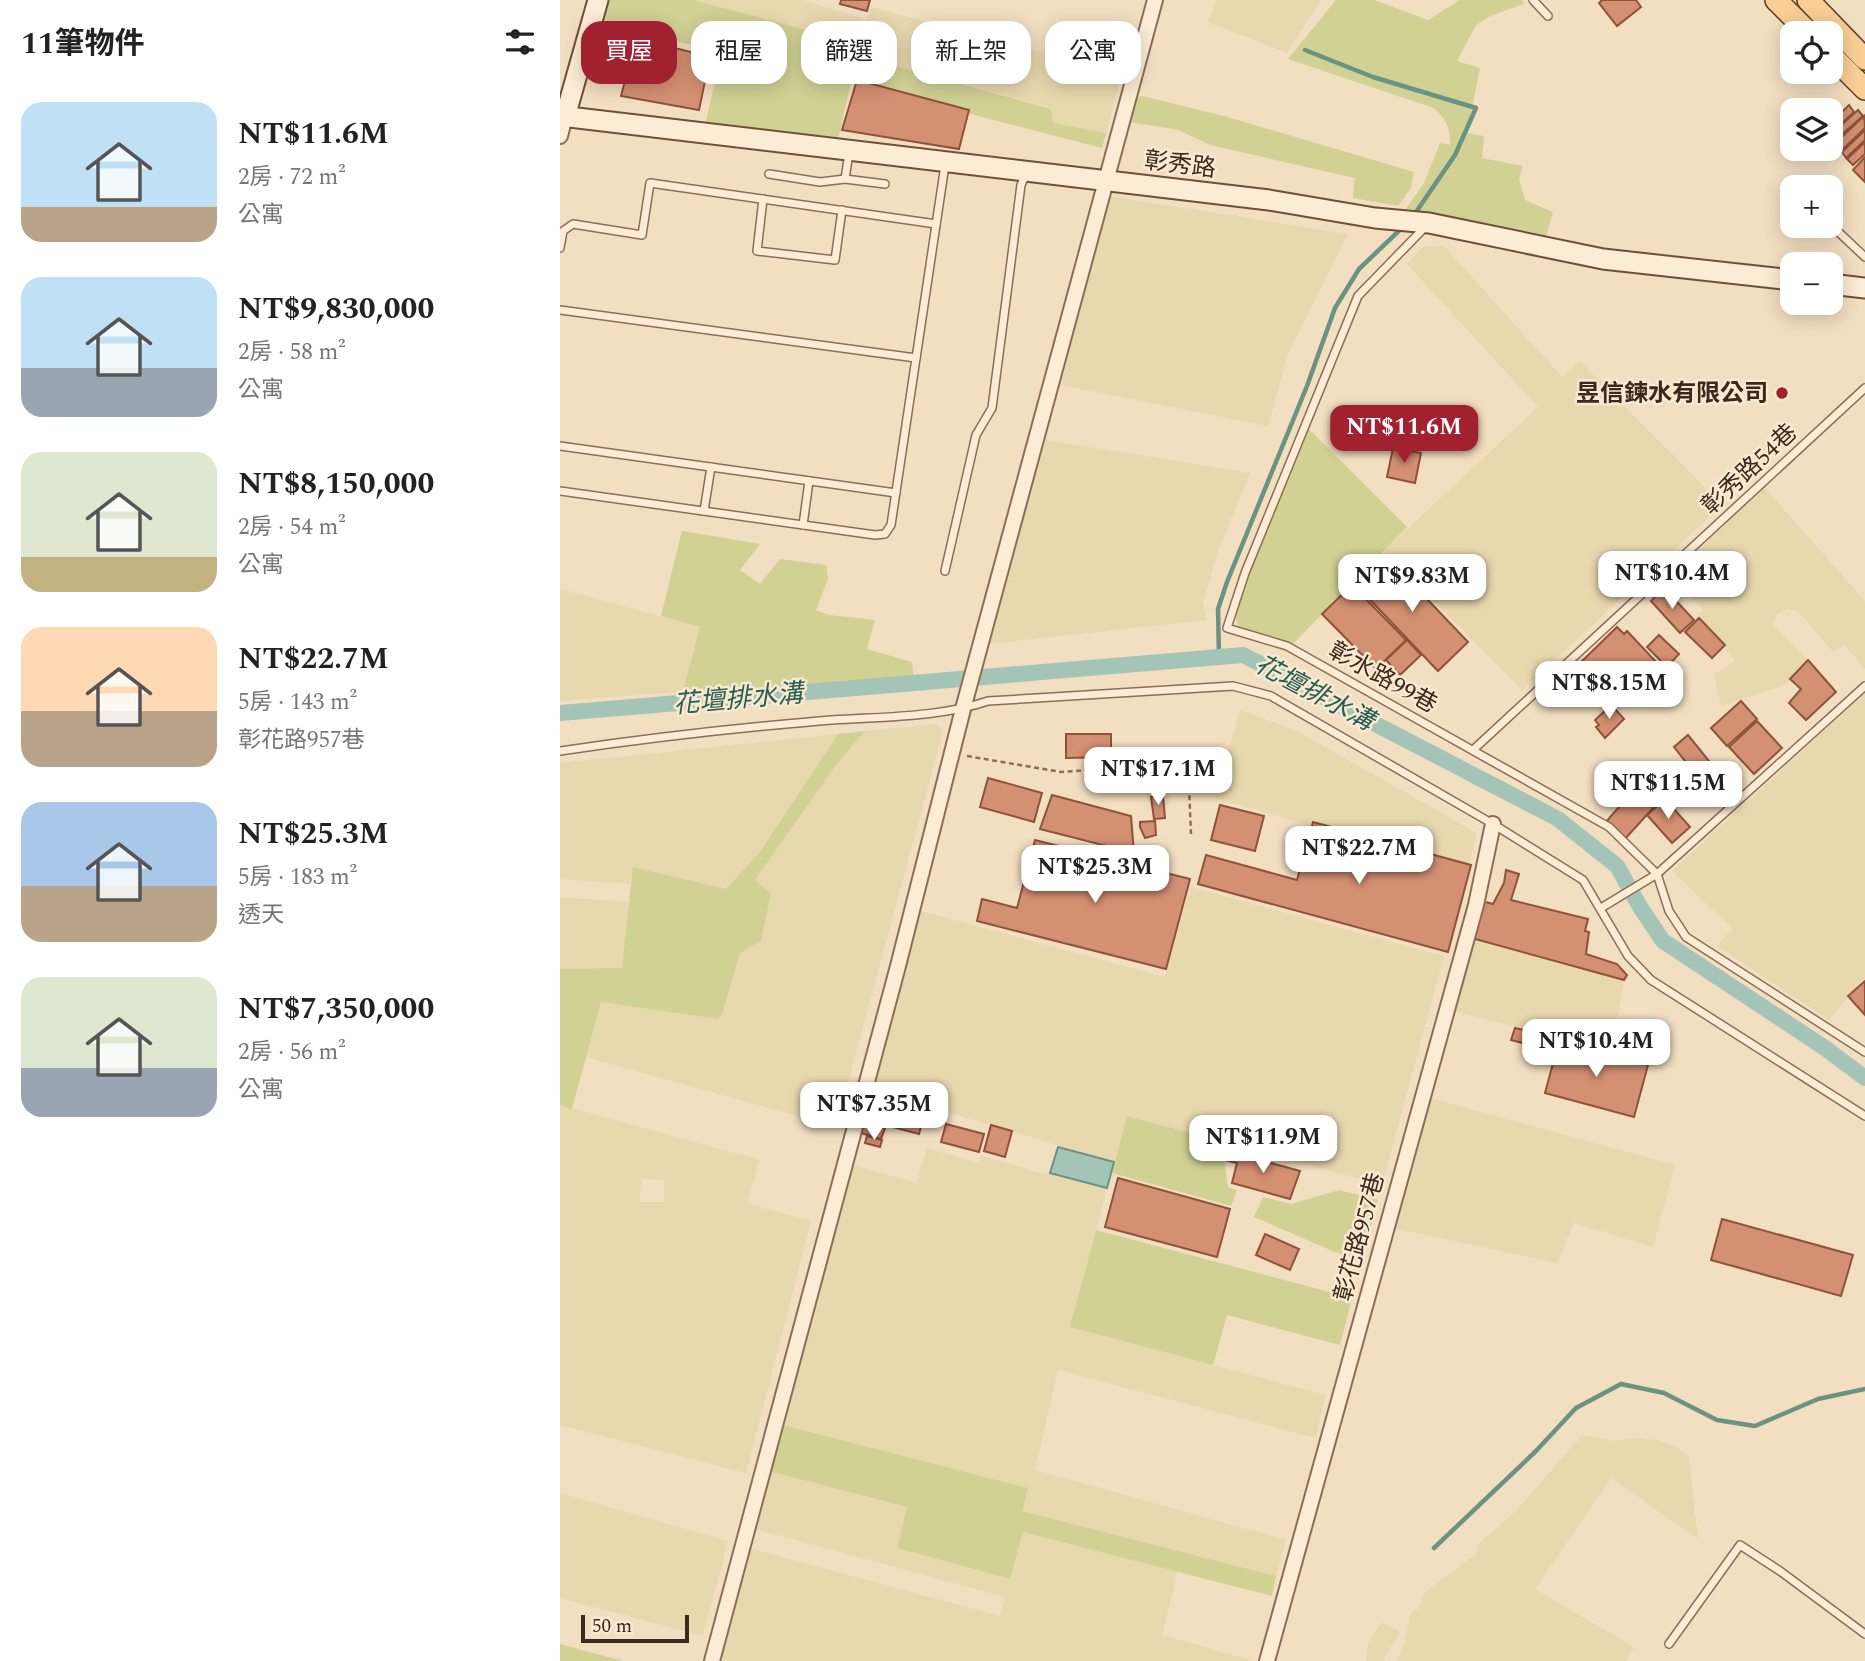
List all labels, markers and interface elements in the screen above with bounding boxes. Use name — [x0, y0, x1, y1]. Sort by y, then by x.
text: 11筆物件 — [21, 21, 145, 67]
chip: 買屋 — [581, 21, 677, 84]
chip: 租屋 — [691, 21, 787, 84]
chip: 篩選 — [801, 21, 897, 84]
chip: 新上架 — [911, 21, 1031, 84]
chip: 公寓 — [1045, 21, 1141, 84]
map controls — [1780, 21, 1843, 315]
button: locate — [1780, 21, 1843, 84]
icon: filters — [501, 23, 539, 61]
button: layers — [1780, 98, 1843, 161]
text: NT$11.6M — [238, 111, 389, 157]
icon: home — [77, 130, 161, 214]
street label: 彰秀路 — [1142, 143, 1218, 187]
text: 2房 · 72 m² — [238, 160, 346, 195]
button: + — [1780, 175, 1843, 238]
text: 公寓 — [238, 198, 284, 233]
button: − — [1780, 252, 1843, 315]
text: NT$9,830,000 — [238, 286, 434, 332]
icon: home — [77, 305, 161, 389]
text: 2房 · 58 m² — [238, 335, 346, 370]
text: 公寓 — [238, 373, 284, 408]
place label: 昱信鍊水有限公司 — [1576, 376, 1768, 412]
marker: 昱信鍊水有限公司 — [1774, 385, 1790, 401]
pin: NT$11.6M — [1332, 406, 1476, 465]
text: NT$11.6M — [1346, 410, 1462, 445]
street label: 彰秀路54巷 — [1694, 416, 1806, 524]
text: NT$8,150,000 — [238, 461, 434, 507]
icon: home — [77, 480, 161, 564]
text: 2房 · 54 m² — [238, 510, 346, 545]
text: 公寓 — [238, 548, 284, 583]
pin: NT$10.4M — [1600, 552, 1744, 611]
pin: NT$9.83M — [1340, 554, 1484, 614]
text: NT$10.4M — [1614, 556, 1730, 591]
text: NT$9.83M — [1354, 559, 1470, 594]
street label: 彰水路99巷 — [1321, 633, 1444, 723]
text: NT$22.7M — [238, 636, 389, 682]
water label: 花壇排水溝 — [1248, 645, 1385, 743]
icon: home — [77, 655, 161, 739]
pin: NT$8.15M — [1537, 662, 1681, 721]
text: NT$8.15M — [1551, 666, 1667, 701]
water label: 花壇排水溝 — [672, 673, 809, 725]
text: 5房 · 143 m² — [238, 685, 357, 720]
text: 彰花路957巷 — [238, 723, 365, 758]
pin: NT$17.1M — [1086, 748, 1230, 807]
text: NT$17.1M — [1100, 752, 1216, 787]
pin: NT$11.5M — [1596, 762, 1740, 821]
text: NT$11.5M — [1610, 766, 1726, 801]
text: NT$25.3M — [238, 811, 389, 857]
pin: NT$22.7M — [1287, 826, 1431, 886]
icon: home — [77, 830, 161, 914]
text: NT$22.7M — [1301, 831, 1417, 866]
pin: NT$25.3M — [1023, 846, 1167, 905]
text: NT$25.3M — [1037, 850, 1153, 885]
text: 5房 · 183 m² — [238, 860, 357, 895]
text: 透天 — [238, 898, 284, 933]
text: NT$7,350,000 — [238, 986, 434, 1032]
icon: home — [77, 1005, 161, 1089]
pin: NT$10.4M — [1524, 1020, 1668, 1079]
text: NT$10.4M — [1538, 1024, 1654, 1059]
text: 2房 · 56 m² — [238, 1035, 346, 1070]
text: 公寓 — [238, 1073, 284, 1108]
pin: NT$7.35M — [802, 1082, 946, 1142]
text: NT$7.35M — [816, 1087, 932, 1122]
pin: NT$11.9M — [1191, 1116, 1335, 1175]
text: NT$11.9M — [1205, 1120, 1321, 1155]
street label: 彰花路957巷 — [1325, 1169, 1394, 1306]
scale bar — [581, 1612, 690, 1644]
text: 50 m — [592, 1612, 632, 1641]

